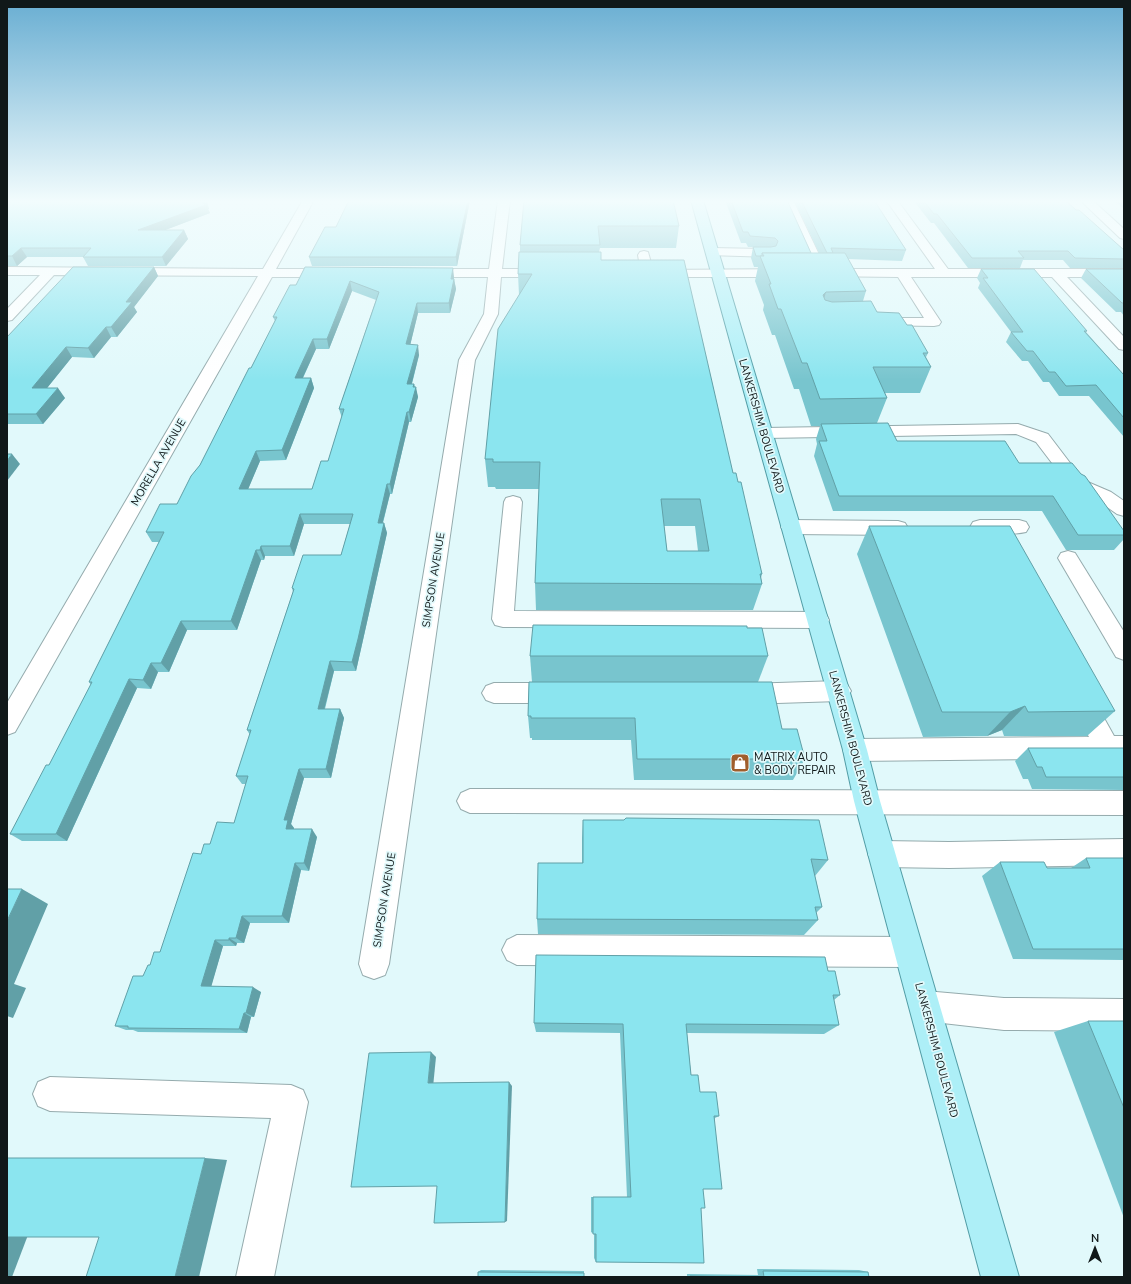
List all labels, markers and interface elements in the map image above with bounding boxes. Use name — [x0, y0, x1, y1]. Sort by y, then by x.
street label: LANKERSHIM BOULEVARD — [735, 357, 788, 495]
street label: MORELLA AVENUE — [127, 416, 189, 509]
street label: SIMPSON AVENUE — [419, 531, 448, 629]
street label: LANKERSHIM BOULEVARD — [825, 669, 876, 807]
place label: MATRIX AUTO & BODY REPAIR — [754, 750, 836, 778]
shop icon: MATRIX AUTO & BODY REPAIR — [729, 752, 751, 774]
street label: SIMPSON AVENUE — [370, 851, 399, 949]
street label: LANKERSHIM BOULEVARD — [911, 981, 962, 1119]
north arrow — [1075, 1228, 1115, 1268]
text: N — [1091, 1231, 1099, 1246]

